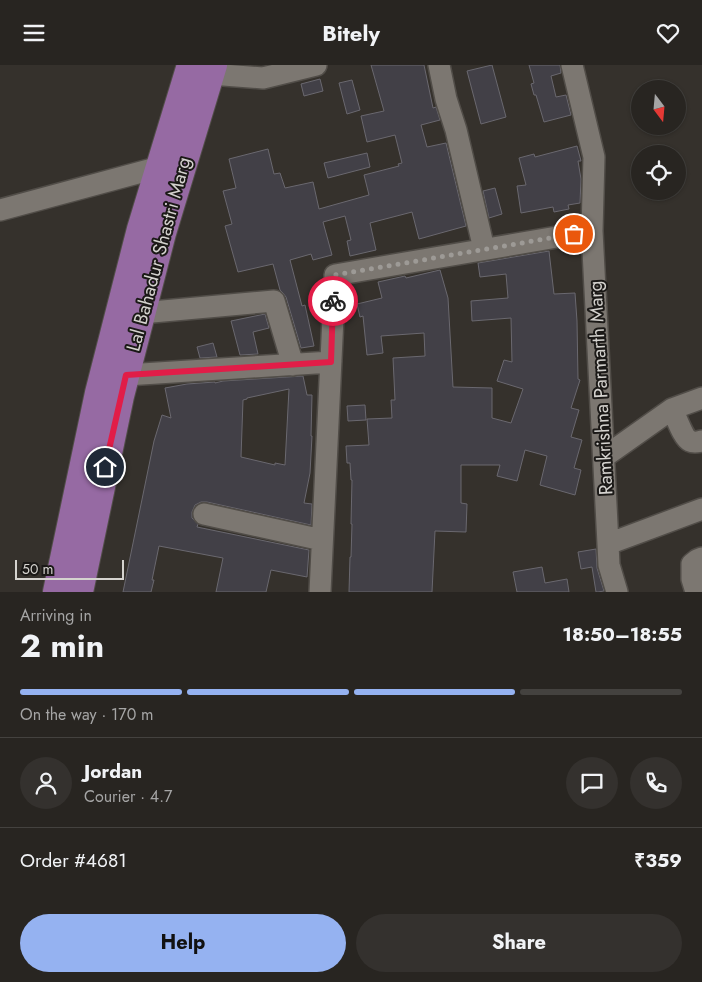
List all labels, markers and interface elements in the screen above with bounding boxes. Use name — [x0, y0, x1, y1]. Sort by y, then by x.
text: Bitely — [322, 17, 380, 49]
icon: menu — [20, 19, 48, 47]
icon: heart — [654, 19, 682, 47]
north arrow — [631, 80, 686, 135]
map controls — [631, 80, 686, 200]
button: locate — [631, 145, 686, 200]
street label: Lal Bahadur Shastri Marg — [120, 154, 197, 354]
pin — [553, 213, 595, 255]
icon: bag — [560, 220, 588, 248]
courier — [308, 276, 358, 326]
street label: Ramkrishna Parmarth Marg — [581, 280, 620, 496]
icon: bike — [319, 287, 347, 315]
pin — [84, 446, 126, 488]
icon: home — [91, 453, 119, 481]
scale bar — [15, 557, 124, 580]
text: 50 m — [22, 559, 53, 579]
text: Arriving in — [20, 604, 92, 627]
text: 18:50–18:55 — [562, 621, 682, 648]
text: 2 min — [20, 623, 104, 669]
text: On the way · 170 m — [20, 703, 154, 726]
button: person — [20, 757, 72, 809]
button: chat — [566, 757, 618, 809]
button: phone — [630, 757, 682, 809]
text: Jordan — [84, 758, 142, 785]
text: Courier · 4.7 — [84, 785, 172, 808]
text: Order #4681 — [20, 847, 127, 874]
text: ₹359 — [634, 847, 682, 874]
button: Help — [20, 914, 346, 972]
button: Share — [356, 914, 682, 972]

